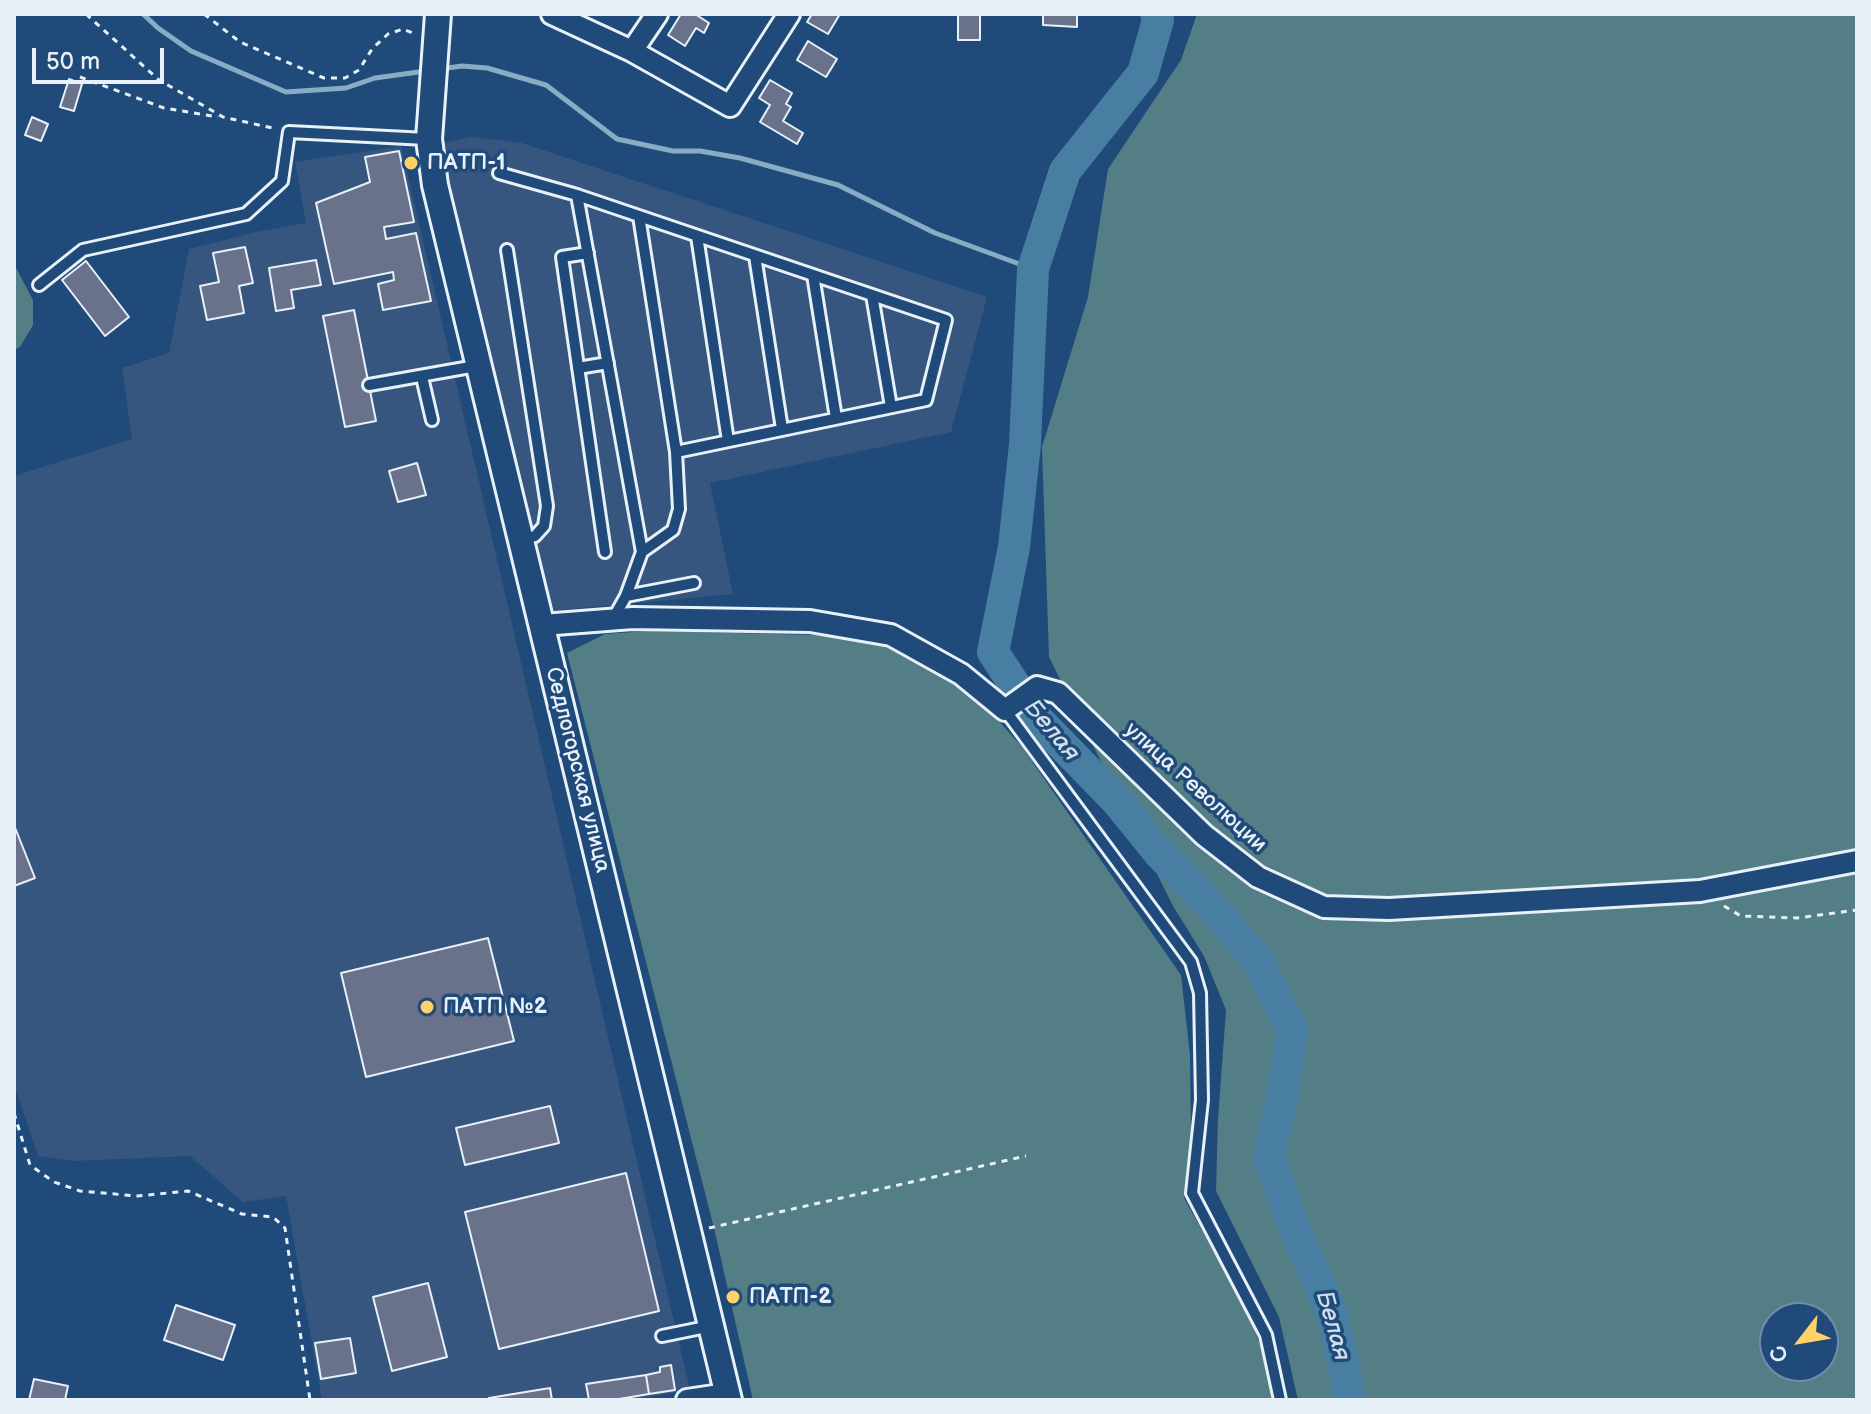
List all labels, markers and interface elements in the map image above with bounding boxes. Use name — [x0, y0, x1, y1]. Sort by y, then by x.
scale bar — [36, 32, 168, 82]
text: 50 m — [46, 47, 100, 76]
place label: ПАТП-1 — [427, 150, 505, 176]
marker: ПАТП-1 — [402, 154, 420, 172]
street label: Седлогорская улица — [539, 665, 615, 875]
water label: Белая — [1017, 694, 1085, 768]
street label: улица Революции — [1118, 717, 1272, 859]
place label: ПАТП №2 — [443, 994, 547, 1020]
marker: ПАТП №2 — [418, 998, 436, 1016]
place label: ПАТП-2 — [749, 1284, 831, 1310]
marker: ПАТП-2 — [724, 1288, 742, 1306]
water label: Белая — [1308, 1288, 1356, 1364]
north arrow — [1759, 1302, 1839, 1382]
text: С — [1764, 1340, 1795, 1367]

